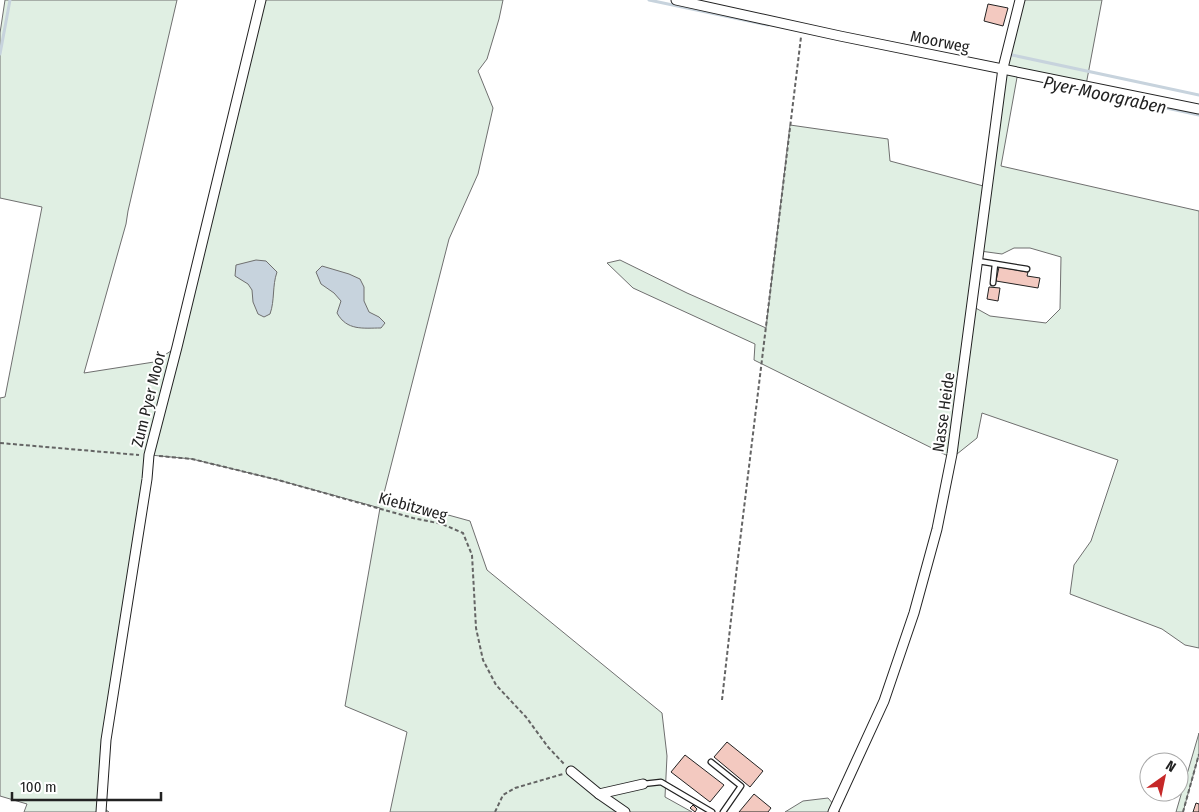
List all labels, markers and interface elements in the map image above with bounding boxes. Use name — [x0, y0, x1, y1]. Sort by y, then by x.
street label: Moorweg — [909, 26, 971, 57]
water label: Pyer Moorgraben — [1041, 71, 1169, 119]
street label: Zum Pyer Moor — [127, 349, 170, 449]
street label: Nasse Heide — [928, 371, 959, 453]
street label: Kiebitzweg — [376, 488, 450, 525]
north arrow — [1139, 752, 1189, 802]
text: N — [1163, 757, 1179, 776]
scale bar — [12, 770, 161, 802]
text: 100 m — [20, 778, 57, 796]

